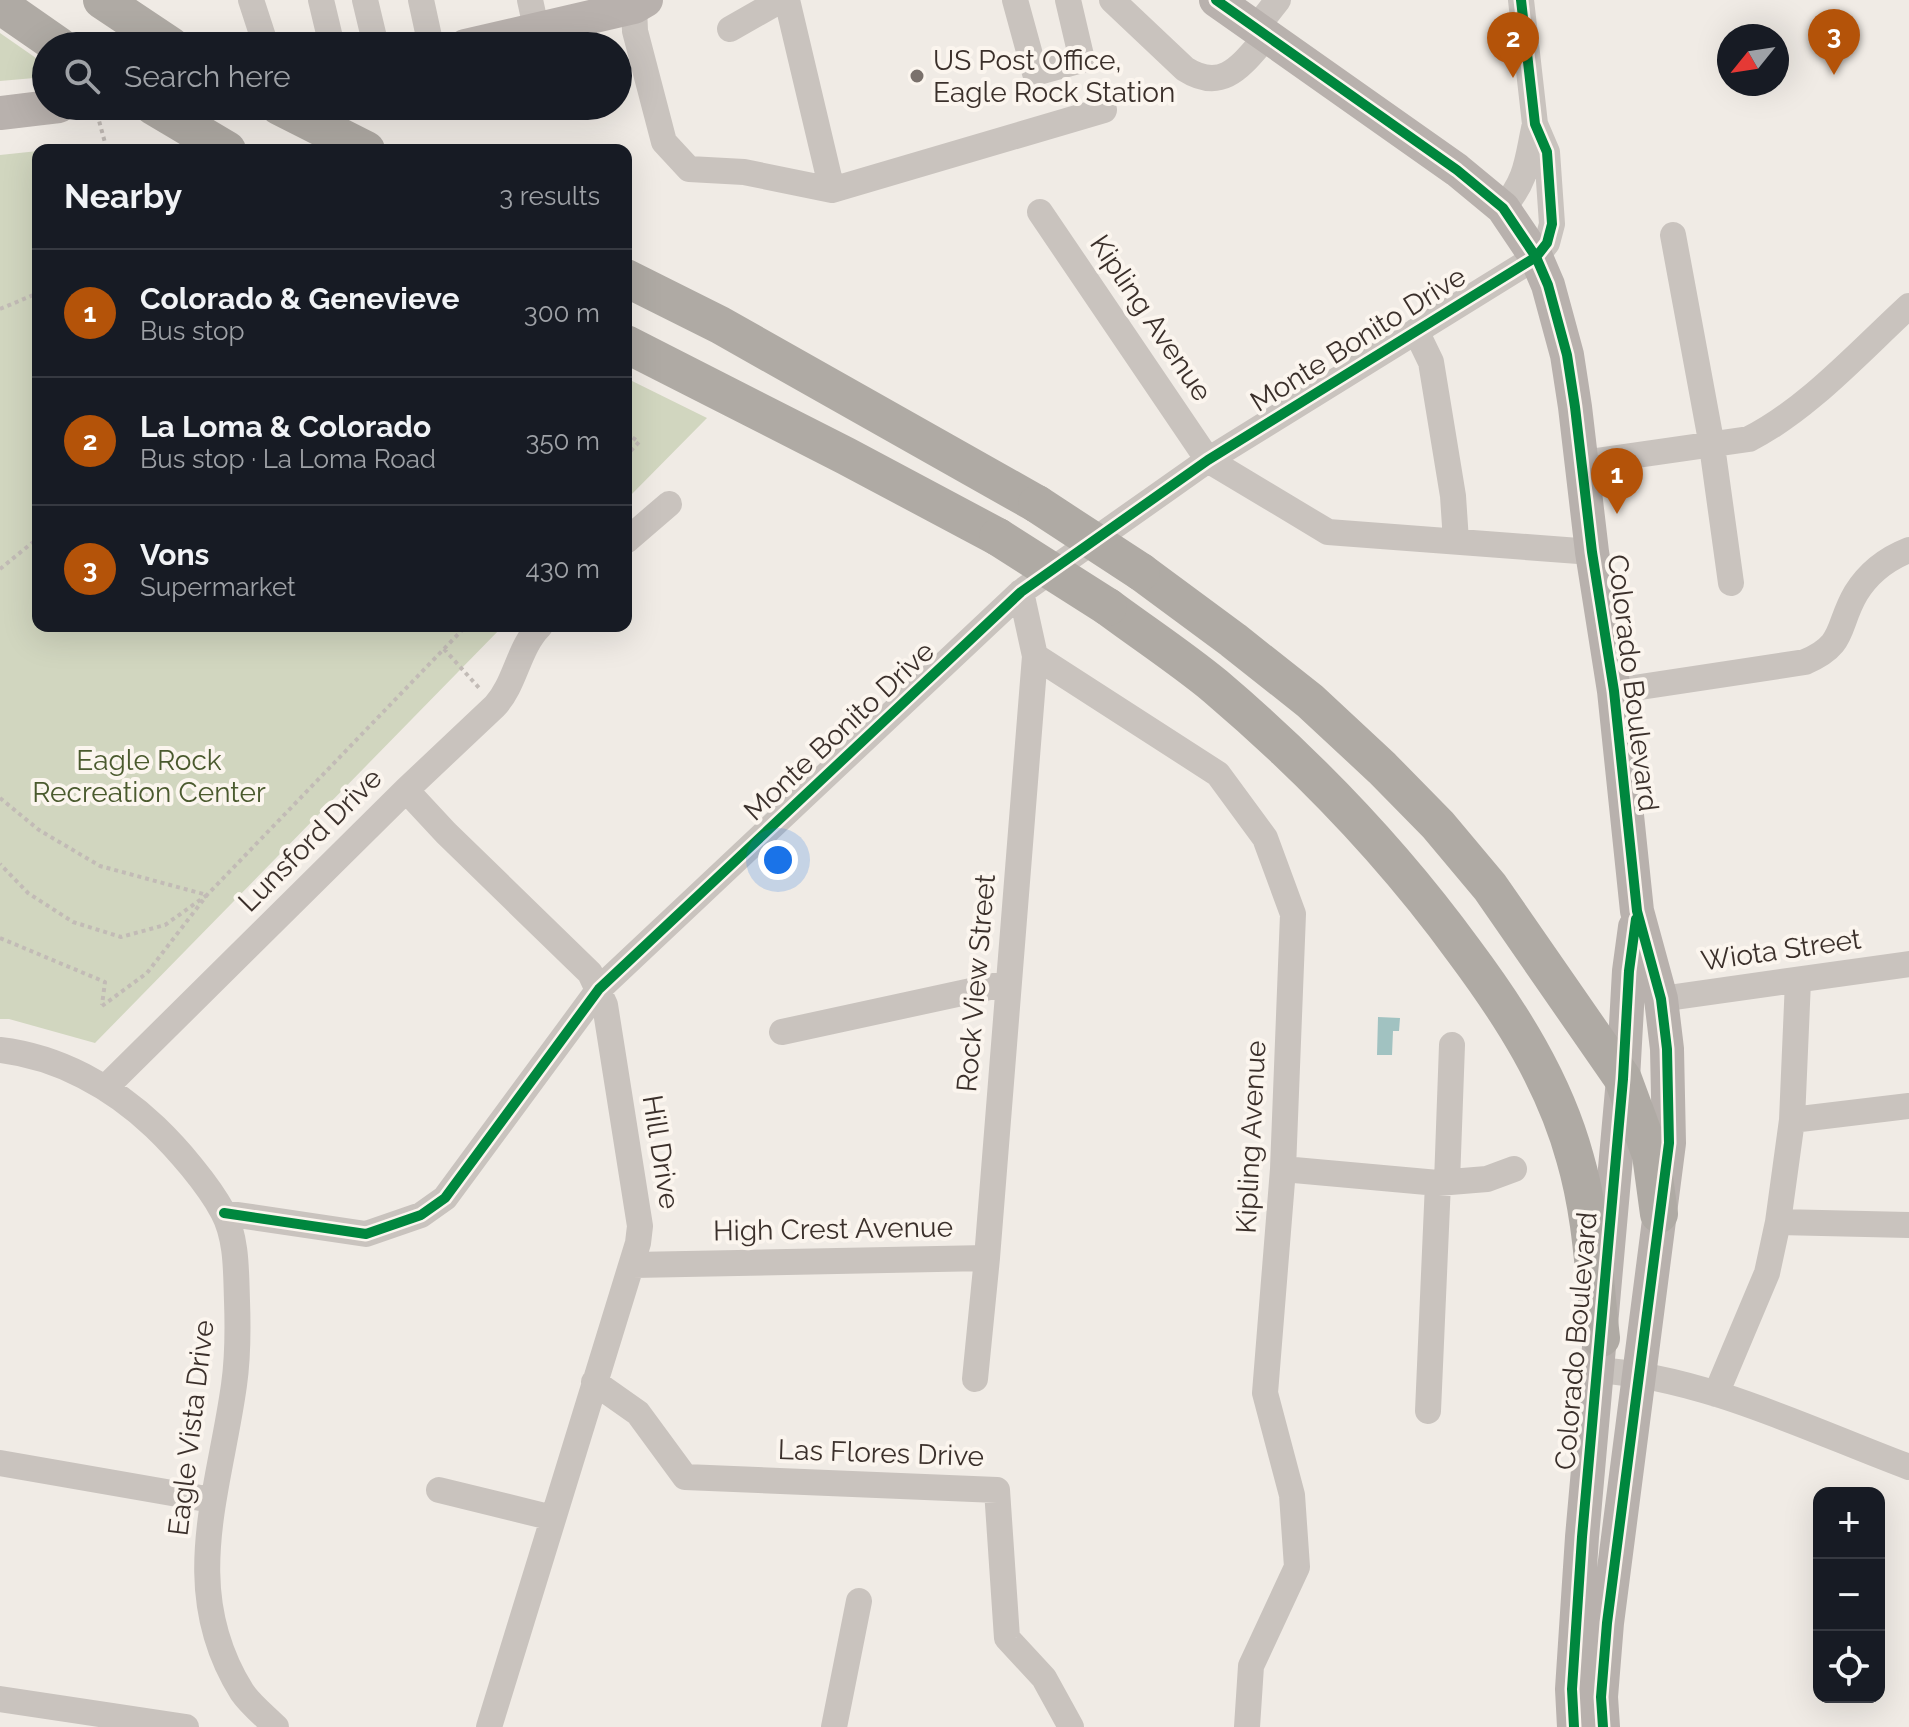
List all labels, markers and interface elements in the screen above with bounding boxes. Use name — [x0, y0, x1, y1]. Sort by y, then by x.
pin: 3 — [1808, 9, 1860, 75]
pin: 2 — [1487, 12, 1539, 78]
north arrow — [1717, 24, 1789, 96]
search box — [32, 32, 632, 120]
place label: US Post Office, Eagle Rock Station — [933, 44, 1175, 109]
icon: search — [60, 54, 104, 98]
text: Search here — [124, 59, 291, 94]
marker: US Post Office, Eagle Rock Station — [908, 67, 926, 85]
text: Nearby — [64, 176, 182, 216]
text: 3 results — [499, 181, 600, 211]
street label: Kipling Avenue — [1083, 229, 1219, 407]
street label: Monte Bonito Drive — [1244, 259, 1472, 419]
text: Colorado & Genevieve — [140, 281, 459, 316]
text: 1 — [84, 298, 96, 328]
text: 300 m — [524, 298, 600, 328]
text: Bus stop — [140, 316, 245, 346]
text: La Loma & Colorado — [140, 409, 431, 444]
text: 2 — [83, 426, 97, 456]
text: 350 m — [526, 426, 600, 456]
text: Bus stop · La Loma Road — [140, 444, 436, 474]
pin: 1 — [1591, 448, 1643, 514]
text: Vons — [140, 537, 209, 572]
street label: Colorado Boulevard — [1601, 553, 1665, 813]
text: 3 — [83, 554, 97, 584]
text: 430 m — [525, 554, 600, 584]
text: Supermarket — [140, 572, 296, 602]
street label: Monte Bonito Drive — [737, 635, 941, 827]
park label: Eagle Rock Recreation Center — [32, 744, 266, 809]
street label: Lunsford Drive — [232, 762, 388, 918]
your location — [758, 840, 798, 880]
street label: Rock View Street — [950, 872, 1002, 1093]
street label: Wiota Street — [1699, 922, 1864, 978]
street label: Kipling Avenue — [1229, 1040, 1273, 1234]
street label: Hill Drive — [636, 1093, 686, 1211]
street label: High Crest Avenue — [713, 1210, 953, 1248]
street label: Colorado Boulevard — [1548, 1211, 1604, 1471]
street label: Eagle Vista Drive — [161, 1318, 221, 1538]
street label: Las Flores Drive — [777, 1433, 985, 1473]
map controls — [1813, 1487, 1885, 1703]
button: + — [1813, 1487, 1885, 1559]
button: − — [1813, 1559, 1885, 1631]
button: locate — [1813, 1631, 1885, 1703]

